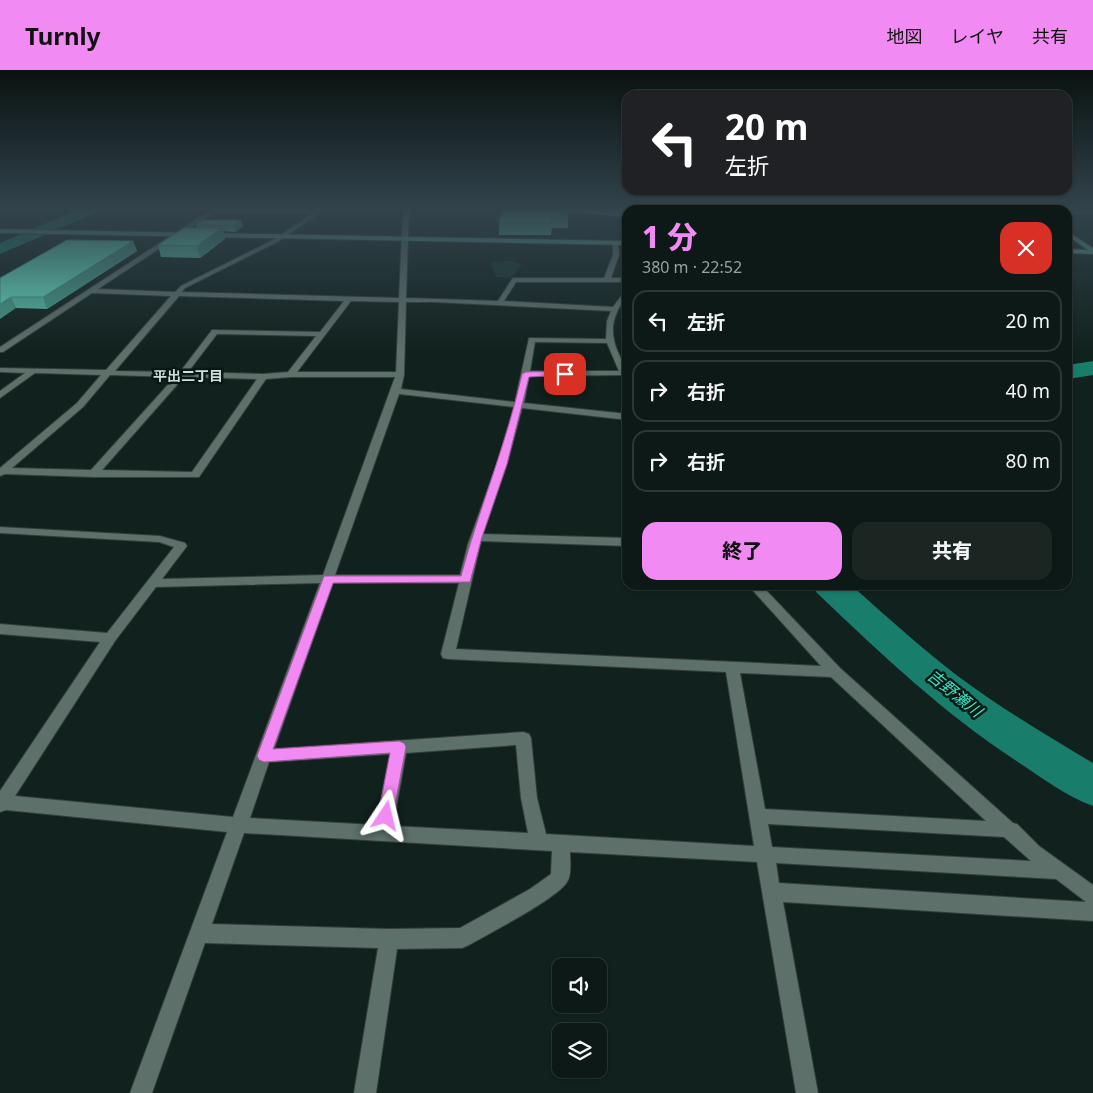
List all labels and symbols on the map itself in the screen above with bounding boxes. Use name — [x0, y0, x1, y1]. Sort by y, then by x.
pin — [544, 353, 586, 395]
district label: 平出二丁目 — [153, 366, 223, 385]
water label: 吉野瀬川 — [923, 664, 988, 723]
position arrow — [359, 789, 411, 841]

